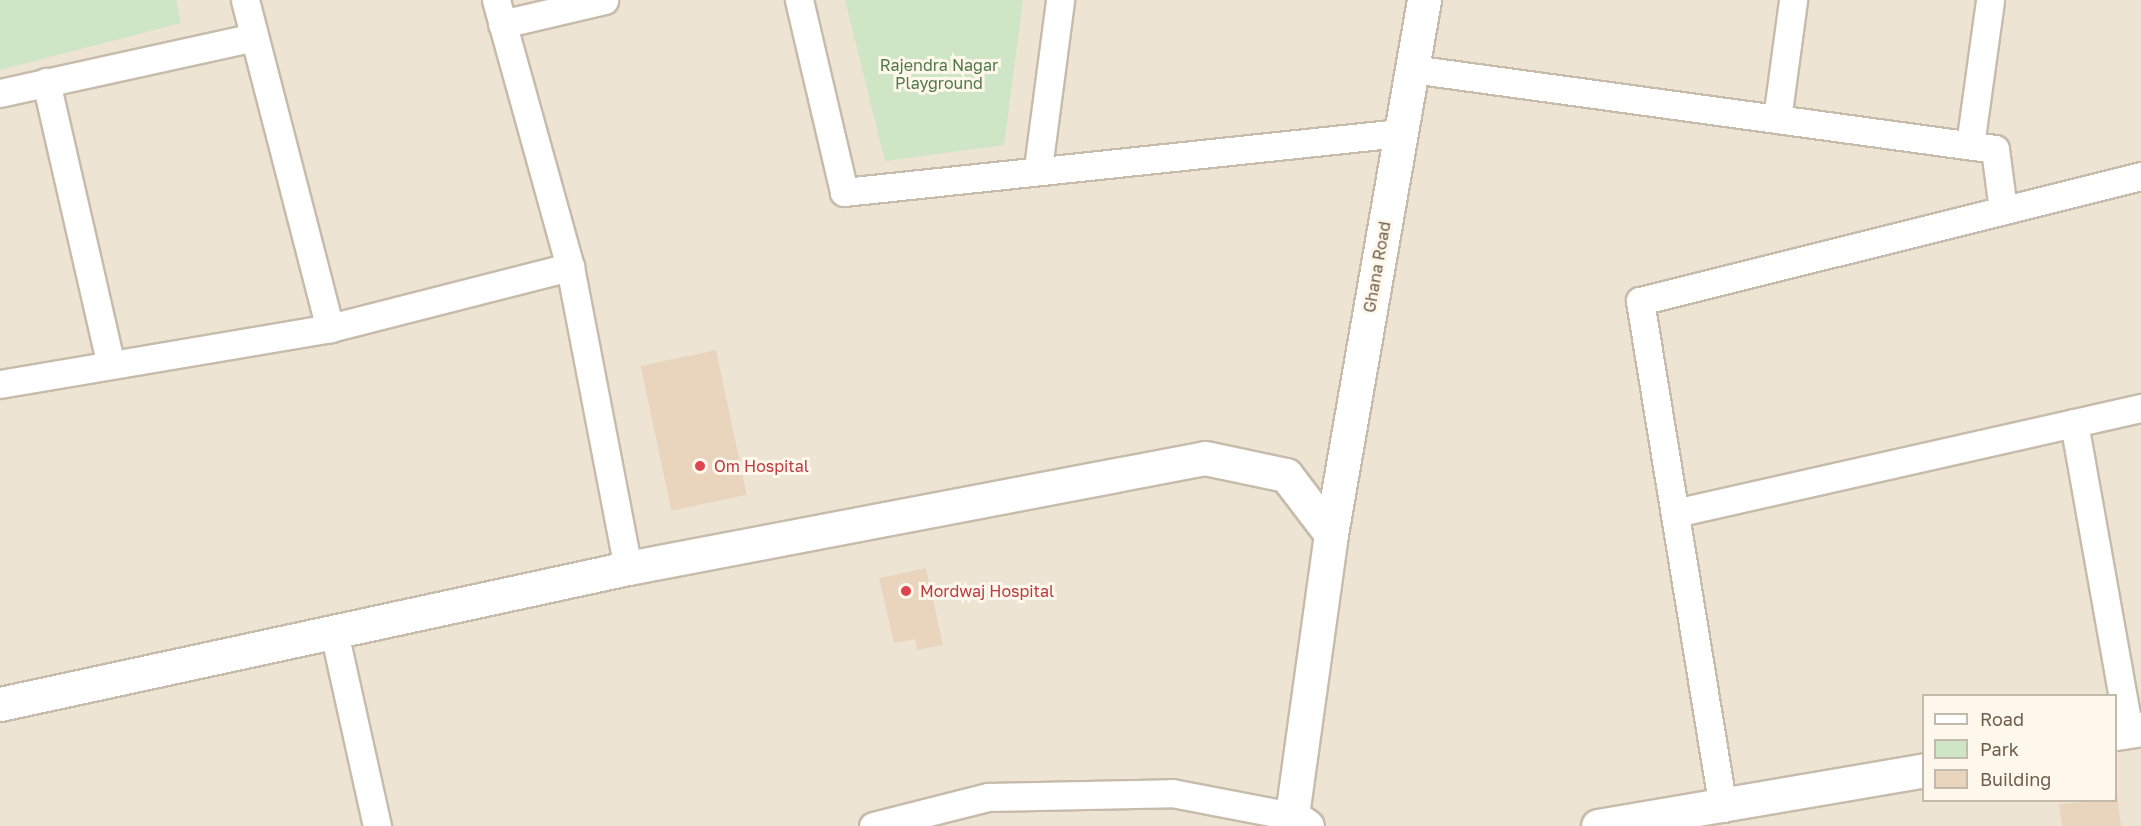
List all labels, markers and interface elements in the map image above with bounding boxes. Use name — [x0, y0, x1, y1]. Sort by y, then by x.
park label: Rajendra Nagar Playground — [880, 55, 998, 93]
street label: Ghana Road — [1360, 220, 1394, 314]
place label: Om Hospital — [714, 456, 809, 476]
marker: Om Hospital — [691, 457, 709, 475]
place label: Mordwaj Hospital — [920, 581, 1054, 601]
marker: Mordwaj Hospital — [897, 582, 915, 600]
legend — [1922, 694, 2117, 802]
text: Road — [1980, 708, 2024, 730]
text: Park — [1980, 738, 2019, 760]
text: Building — [1980, 768, 2051, 790]

